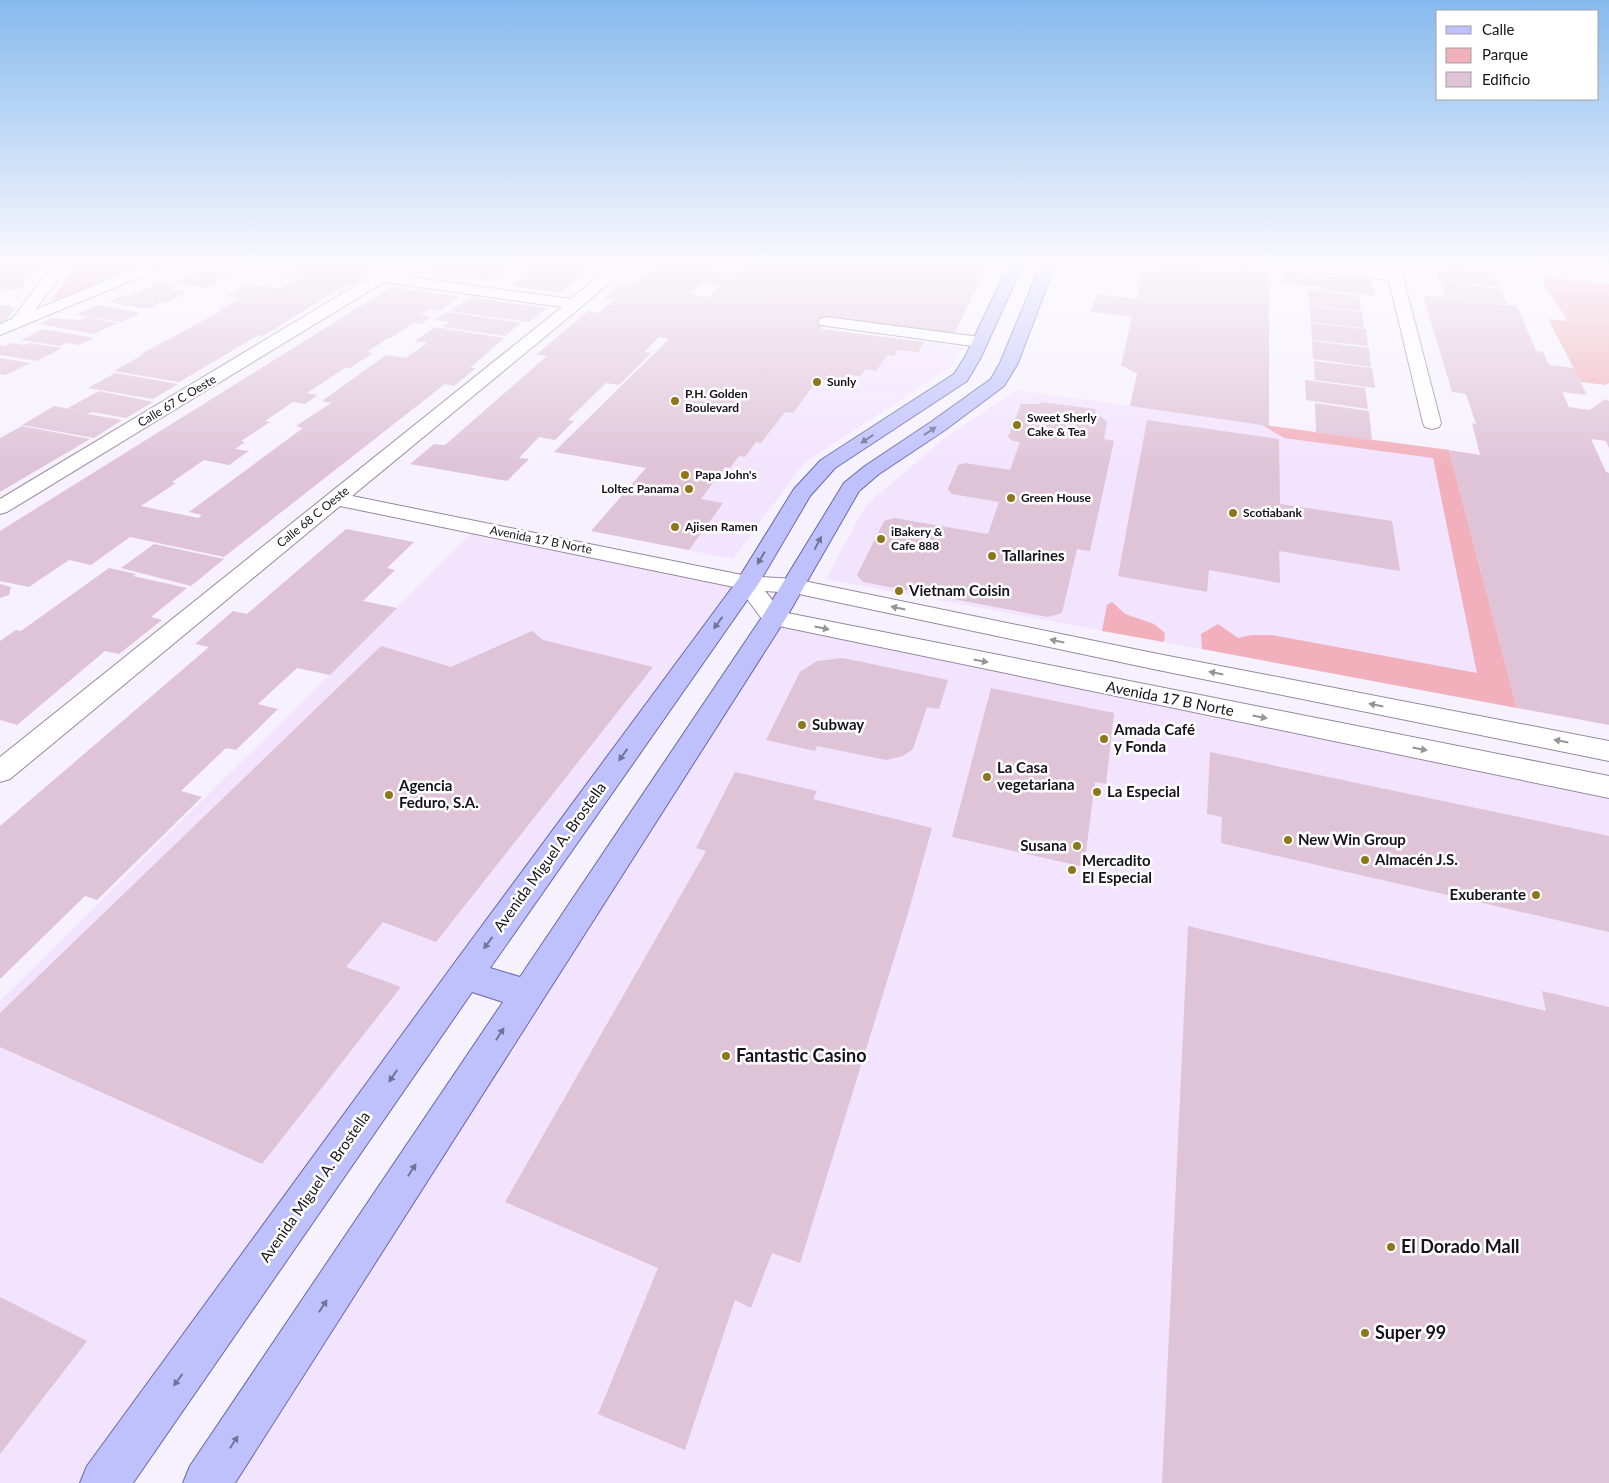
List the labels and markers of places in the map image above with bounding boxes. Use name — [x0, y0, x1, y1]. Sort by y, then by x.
place label: Sunly — [827, 374, 857, 389]
marker: Sunly — [811, 376, 823, 388]
place label: P.H. Golden Boulevard — [685, 386, 748, 415]
marker: P.H. Golden Boulevard — [669, 395, 681, 407]
place label: Sweet Sherly Cake & Tea — [1027, 410, 1097, 439]
marker: Sweet Sherly Cake & Tea — [1011, 419, 1023, 431]
place label: Papa John's — [695, 467, 757, 482]
marker: Papa John's — [679, 469, 691, 481]
place label: Loltec Panama — [601, 481, 679, 496]
marker: Loltec Panama — [683, 483, 695, 495]
place label: Green House — [1021, 490, 1091, 505]
marker: Green House — [1005, 492, 1017, 504]
place label: Scotiabank — [1243, 505, 1302, 520]
marker: Scotiabank — [1227, 507, 1239, 519]
place label: Ajisen Ramen — [684, 519, 758, 534]
marker: Ajisen Ramen — [669, 521, 681, 533]
place label: iBakery & Cafe 888 — [891, 524, 943, 553]
marker: iBakery & Cafe 888 — [875, 533, 887, 545]
place label: Tallarines — [1002, 546, 1065, 564]
marker: Tallarines — [986, 550, 998, 562]
place label: Vietnam Coisin — [908, 581, 1010, 599]
marker: Vietnam Coisin — [893, 585, 905, 597]
place label: Subway — [812, 715, 864, 733]
marker: Subway — [796, 719, 808, 731]
place label: Amada Café y Fonda — [1113, 720, 1195, 755]
marker: Amada Café y Fonda — [1098, 733, 1110, 745]
place label: La Casa vegetariana — [997, 758, 1075, 793]
marker: La Casa vegetariana — [981, 771, 993, 783]
place label: Agencia Feduro, S.A. — [398, 776, 479, 811]
place label: La Especial — [1107, 782, 1180, 800]
marker: La Especial — [1091, 786, 1103, 798]
marker: Agencia Feduro, S.A. — [383, 789, 395, 801]
place label: New Win Group — [1298, 830, 1406, 848]
marker: New Win Group — [1282, 834, 1294, 846]
place label: Susana — [1020, 836, 1067, 854]
marker: Susana — [1071, 840, 1083, 852]
place label: Almacén J.S. — [1374, 850, 1458, 868]
place label: Mercadito El Especial — [1082, 851, 1152, 886]
marker: Almacén J.S. — [1359, 854, 1371, 866]
marker: Mercadito El Especial — [1066, 864, 1078, 876]
place label: Exuberante — [1450, 885, 1526, 903]
marker: Exuberante — [1530, 889, 1542, 901]
place label: Fantastic Casino — [736, 1044, 867, 1066]
marker: Fantastic Casino — [720, 1050, 732, 1062]
place label: El Dorado Mall — [1401, 1235, 1520, 1257]
marker: El Dorado Mall — [1385, 1241, 1397, 1253]
place label: Super 99 — [1375, 1321, 1446, 1343]
marker: Super 99 — [1359, 1327, 1371, 1339]

